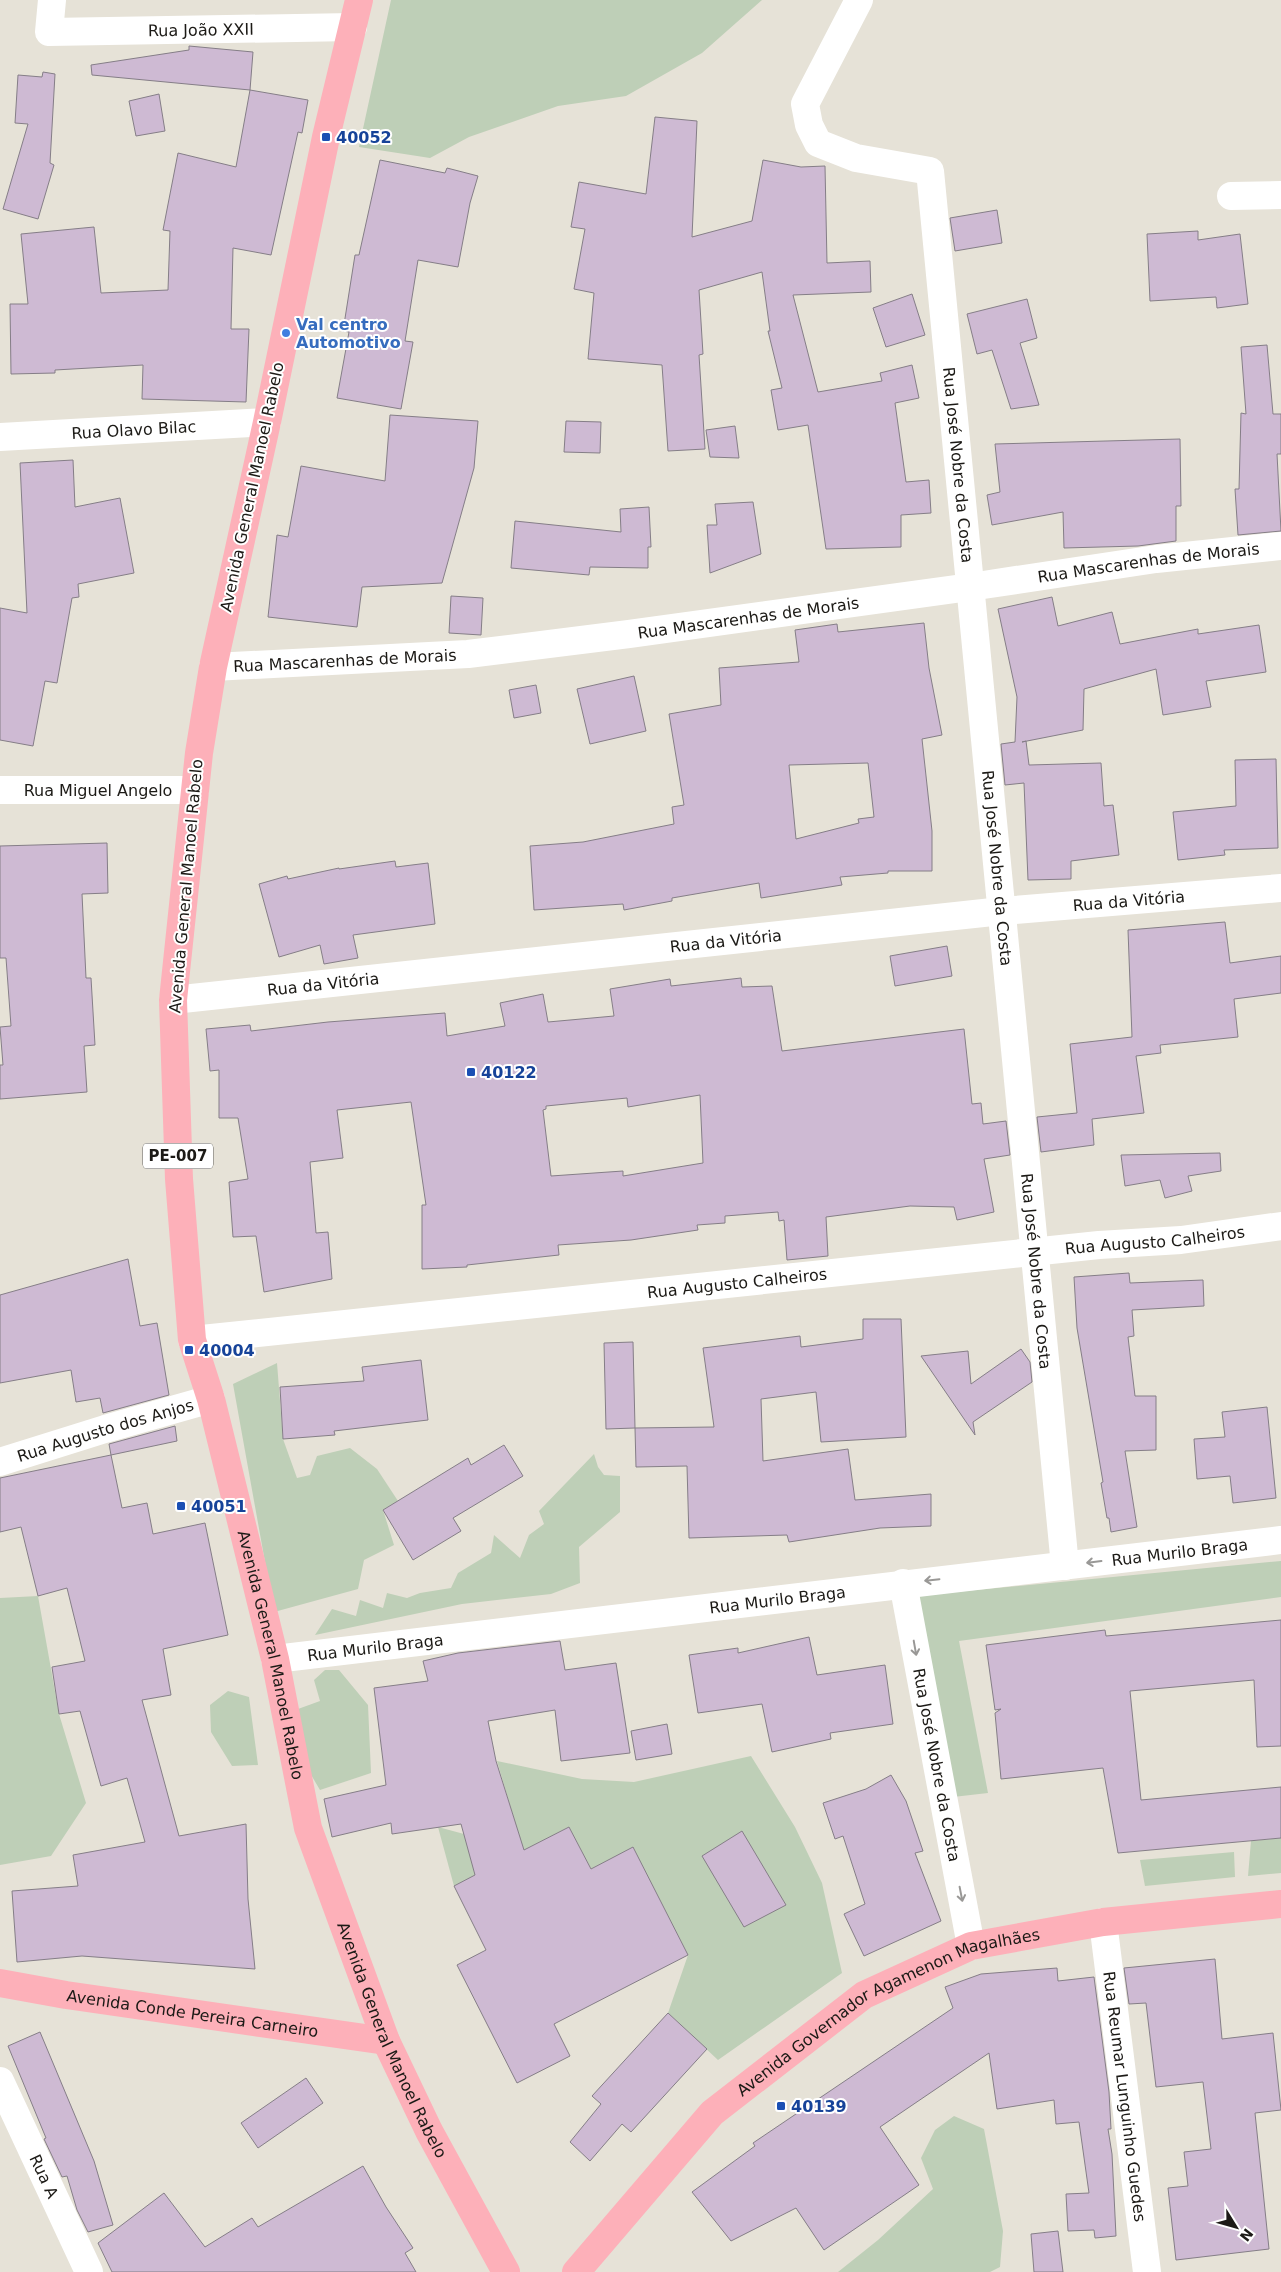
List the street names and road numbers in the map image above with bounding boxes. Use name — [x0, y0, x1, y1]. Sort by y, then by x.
street label: Rua João XXII — [148, 19, 254, 40]
street label: Avenida General Manoel Rabelo — [216, 360, 288, 614]
street label: Rua José Nobre da Costa — [940, 366, 977, 564]
street label: Rua Olavo Bilac — [71, 416, 197, 442]
street label: Rua Mascarenhas de Morais — [1036, 539, 1260, 586]
street label: Rua Mascarenhas de Morais — [636, 593, 860, 642]
street label: Rua Mascarenhas de Morais — [233, 645, 457, 675]
street label: Avenida General Manoel Rabelo — [165, 758, 207, 1014]
street label: Rua José Nobre da Costa — [979, 769, 1016, 967]
street label: Rua Miguel Angelo — [24, 781, 172, 800]
street label: Rua da Vitória — [1072, 886, 1186, 915]
street label: Rua da Vitória — [669, 925, 783, 956]
street label: Rua da Vitória — [266, 968, 380, 999]
road number: PE-007 — [143, 1144, 213, 1168]
street label: Rua José Nobre da Costa — [1018, 1172, 1055, 1370]
street label: Rua Augusto Calheiros — [1064, 1222, 1246, 1258]
street label: Rua Augusto Calheiros — [646, 1264, 828, 1302]
street label: Rua Augusto dos Anjos — [15, 1395, 196, 1466]
street label: Avenida General Manoel Rabelo — [234, 1528, 308, 1781]
street label: Rua Murilo Braga — [1110, 1534, 1249, 1569]
street label: Rua Murilo Braga — [708, 1582, 847, 1617]
street label: Rua Murilo Braga — [306, 1630, 445, 1665]
street label: Rua José Nobre da Costa — [910, 1666, 965, 1863]
street label: Avenida General Manoel Rabelo — [334, 1919, 451, 2161]
street label: Avenida Governador Agamenon Magalhães — [733, 1924, 1041, 2100]
street label: Rua Reumar Lunguinho Guedes — [1100, 1970, 1150, 2223]
street label: Avenida Conde Pereira Carneiro — [66, 1986, 320, 2041]
street label: Rua A — [26, 2151, 63, 2201]

